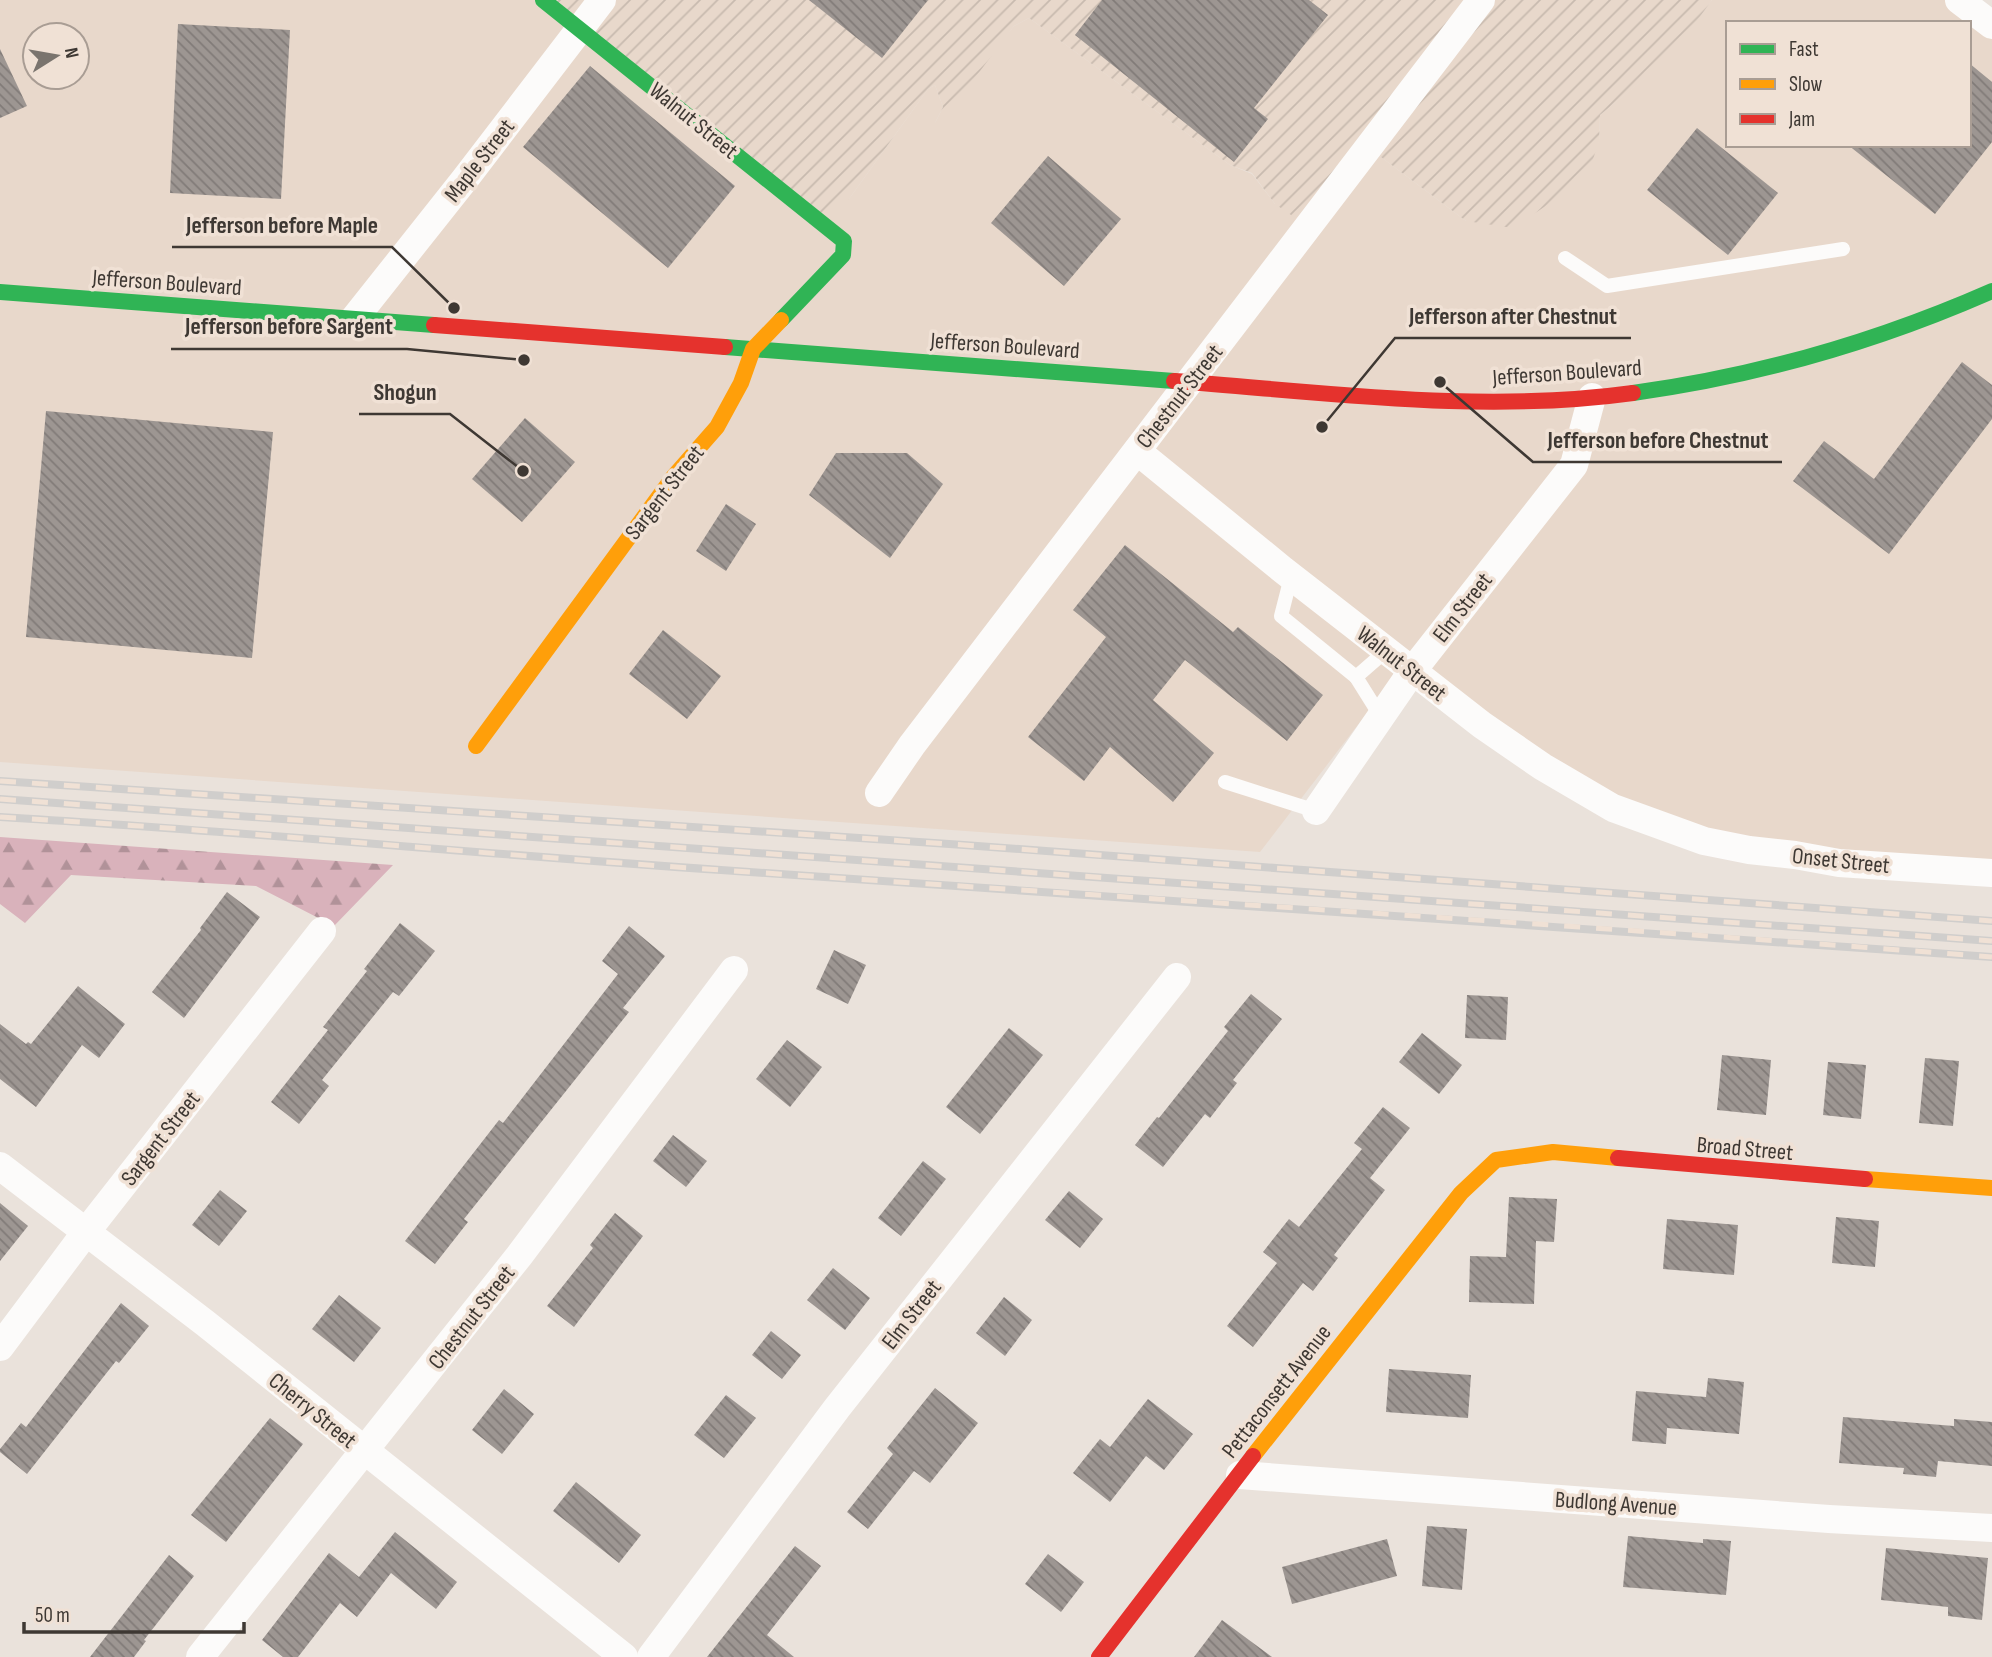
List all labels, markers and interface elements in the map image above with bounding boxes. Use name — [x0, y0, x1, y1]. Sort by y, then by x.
north arrow — [21, 21, 91, 91]
legend — [1726, 21, 1971, 147]
text: Fast — [1789, 37, 1819, 62]
text: N — [59, 46, 83, 60]
text: Slow — [1789, 72, 1823, 97]
street label: Walnut Street — [643, 76, 743, 165]
text: Jam — [1788, 107, 1815, 132]
street label: Maple Street — [439, 113, 521, 208]
callout: Jefferson before Maple — [172, 202, 392, 247]
text: Jefferson before Maple — [185, 211, 378, 240]
street label: Jefferson Boulevard — [90, 264, 242, 302]
callout: Jefferson after Chestnut — [1395, 293, 1631, 338]
text: Jefferson after Chestnut — [1408, 302, 1617, 331]
callout: Jefferson before Sargent — [171, 304, 407, 349]
text: Jefferson before Sargent — [184, 312, 393, 341]
street label: Jefferson Boulevard — [928, 327, 1080, 365]
street label: Chestnut Street — [1131, 339, 1229, 454]
street label: Jefferson Boulevard — [1491, 354, 1643, 392]
callout: Shogun — [359, 369, 450, 414]
text: Shogun — [373, 378, 437, 407]
callout: Jefferson before Chestnut — [1533, 417, 1782, 462]
text: Jefferson before Chestnut — [1547, 426, 1768, 455]
street label: Sargent Street — [619, 440, 710, 545]
street label: Elm Street — [1427, 567, 1499, 648]
street label: Walnut Street — [1351, 620, 1452, 707]
street label: Onset Street — [1791, 842, 1891, 880]
street label: Sargent Street — [115, 1086, 206, 1191]
street label: Broad Street — [1696, 1131, 1794, 1167]
street label: Chestnut Street — [423, 1260, 521, 1375]
street label: Elm Street — [876, 1274, 948, 1355]
street label: Pettaconsett Avenue — [1216, 1319, 1338, 1464]
street label: Cherry Street — [263, 1367, 362, 1455]
street label: Budlong Avenue — [1554, 1486, 1678, 1522]
scale bar — [24, 1590, 245, 1634]
text: 50 m — [35, 1603, 70, 1628]

